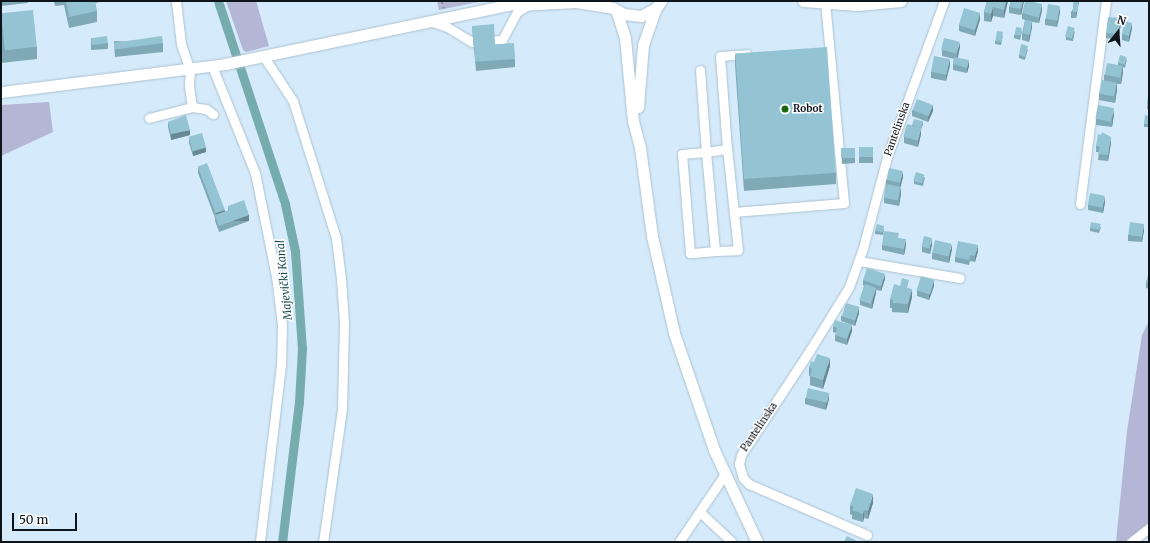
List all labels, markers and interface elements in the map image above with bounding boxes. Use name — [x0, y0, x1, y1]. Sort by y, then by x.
north arrow — [1098, 12, 1138, 52]
text: N — [1115, 13, 1128, 28]
street label: Pantelinska — [882, 100, 912, 158]
place label: Robot — [793, 103, 822, 115]
marker: Robot — [780, 104, 790, 114]
water label: Majevički Kanal — [273, 239, 295, 321]
street label: Pantelinska — [738, 400, 780, 454]
scale bar — [14, 505, 79, 531]
text: 50 m — [19, 512, 48, 527]

